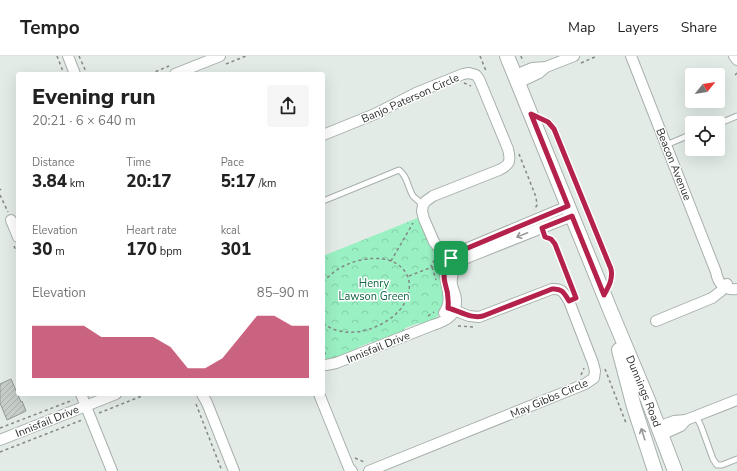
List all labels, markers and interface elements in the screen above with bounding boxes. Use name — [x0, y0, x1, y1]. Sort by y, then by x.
text: Tempo — [20, 15, 80, 41]
text: Map — [568, 18, 595, 37]
text: Layers — [617, 18, 659, 37]
text: Share — [681, 18, 717, 37]
north arrow — [685, 68, 725, 108]
map controls — [685, 68, 725, 156]
street label: Banjo Paterson Circle — [359, 70, 462, 127]
text: Evening run — [32, 82, 156, 112]
button: share — [267, 85, 309, 127]
text: 20:21 · 6 × 640 m — [32, 112, 136, 130]
button: locate — [685, 116, 725, 156]
street label: Beacon Avenue — [652, 126, 695, 203]
text: Distance — [32, 155, 75, 170]
text: Time — [126, 155, 151, 170]
text: Pace — [221, 155, 244, 170]
text: 3.84 — [32, 170, 67, 193]
text: 20:17 — [126, 170, 172, 193]
text: 5:17 — [221, 170, 256, 193]
text: km — [67, 176, 85, 191]
text: /km — [256, 176, 277, 191]
text: Elevation — [32, 223, 78, 238]
text: Heart rate — [126, 223, 177, 238]
text: kcal — [221, 223, 240, 238]
one-way arrow — [517, 232, 529, 240]
text: 30 — [32, 238, 52, 261]
text: 170 — [126, 238, 157, 261]
text: 301 — [221, 238, 251, 261]
pin — [434, 241, 468, 275]
text: m — [52, 244, 65, 259]
text: bpm — [157, 244, 182, 259]
icon: arrive — [440, 247, 462, 269]
park label: Henry Lawson Green — [338, 276, 410, 304]
text: Elevation — [32, 284, 86, 302]
text: 85–90 m — [257, 284, 309, 302]
street label: Innisfail Drive — [344, 328, 412, 367]
street label: Dunnings Road — [622, 353, 665, 429]
street label: May Gibbs Circle — [508, 375, 591, 422]
street label: Innisfail Drive — [13, 402, 81, 441]
one-way arrow — [638, 428, 646, 440]

